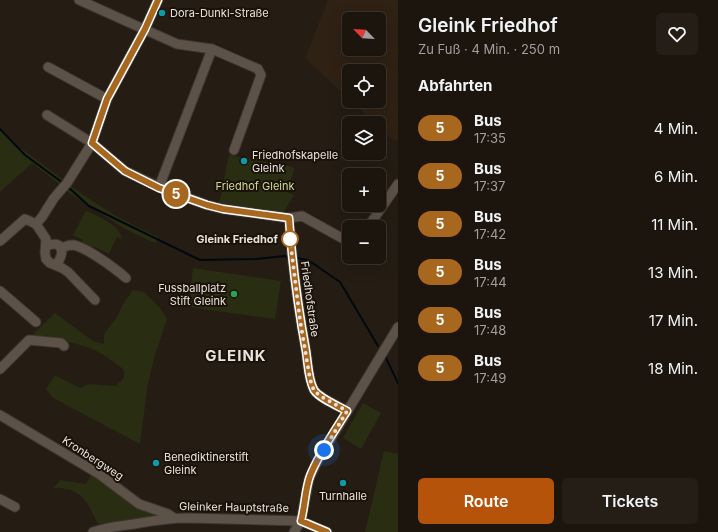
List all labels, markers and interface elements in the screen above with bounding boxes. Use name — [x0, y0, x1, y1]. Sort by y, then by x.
place label: Dora-Dunkl-Straße — [170, 6, 269, 20]
marker: Dora-Dunkl-Straße — [157, 8, 167, 18]
north arrow — [342, 12, 386, 56]
map controls — [342, 12, 386, 264]
button: heart — [656, 13, 698, 55]
text: Gleink Friedhof — [418, 14, 558, 37]
text: Zu Fuß · 4 Min. · 250 m — [418, 41, 560, 57]
button: locate — [342, 64, 386, 108]
text: Abfahrten — [418, 76, 492, 95]
text: Bus — [474, 111, 502, 130]
button: layers — [342, 116, 386, 160]
text: 5 — [436, 119, 444, 136]
text: 4 Min. — [654, 119, 698, 138]
text: 17:35 — [474, 130, 506, 146]
place label: Friedhofskapelle Gleink — [252, 148, 338, 175]
marker: Friedhofskapelle Gleink — [239, 156, 249, 166]
text: Bus — [474, 159, 502, 178]
text: 5 — [436, 167, 444, 184]
text: 6 Min. — [654, 167, 698, 186]
button: + — [342, 168, 386, 212]
text: 17:37 — [474, 178, 505, 194]
park label: Friedhof Gleink — [215, 179, 295, 193]
line badge: 5 — [163, 181, 189, 207]
text: 5 — [172, 185, 180, 202]
text: Bus — [474, 207, 502, 226]
text: 5 — [436, 215, 444, 232]
text: 11 Min. — [651, 215, 698, 234]
button: − — [342, 220, 386, 264]
text: 17:42 — [474, 226, 506, 242]
marker: Gleink Friedhof — [281, 230, 299, 248]
place label: Gleink Friedhof — [196, 232, 279, 246]
text: Bus — [474, 255, 502, 274]
street label: Friedhofstraße — [298, 260, 322, 338]
text: 5 — [436, 263, 444, 280]
text: 13 Min. — [648, 263, 698, 282]
text: 17:44 — [474, 274, 507, 290]
place label: Fussballplatz Stift Gleink — [158, 281, 226, 308]
marker: Fussballplatz Stift Gleink — [229, 289, 239, 299]
text: Bus — [474, 303, 502, 322]
text: 5 — [436, 311, 444, 328]
text: 17 Min. — [649, 311, 698, 330]
text: 17:48 — [474, 322, 506, 338]
district label: GLEINK — [205, 346, 267, 365]
text: Bus — [474, 351, 502, 370]
text: 5 — [436, 359, 444, 376]
text: 18 Min. — [648, 359, 698, 378]
text: 17:49 — [474, 370, 506, 386]
street label: Kronbergweg — [60, 433, 126, 483]
your location — [314, 440, 334, 460]
place label: Benediktinerstift Gleink — [164, 450, 249, 477]
marker: Benediktinerstift Gleink — [151, 458, 161, 468]
marker: Turnhalle — [338, 478, 348, 488]
button: Route — [418, 478, 554, 524]
button: Tickets — [562, 478, 698, 524]
place label: Turnhalle — [319, 489, 367, 503]
street label: Gleinker Hauptstraße — [179, 499, 289, 515]

